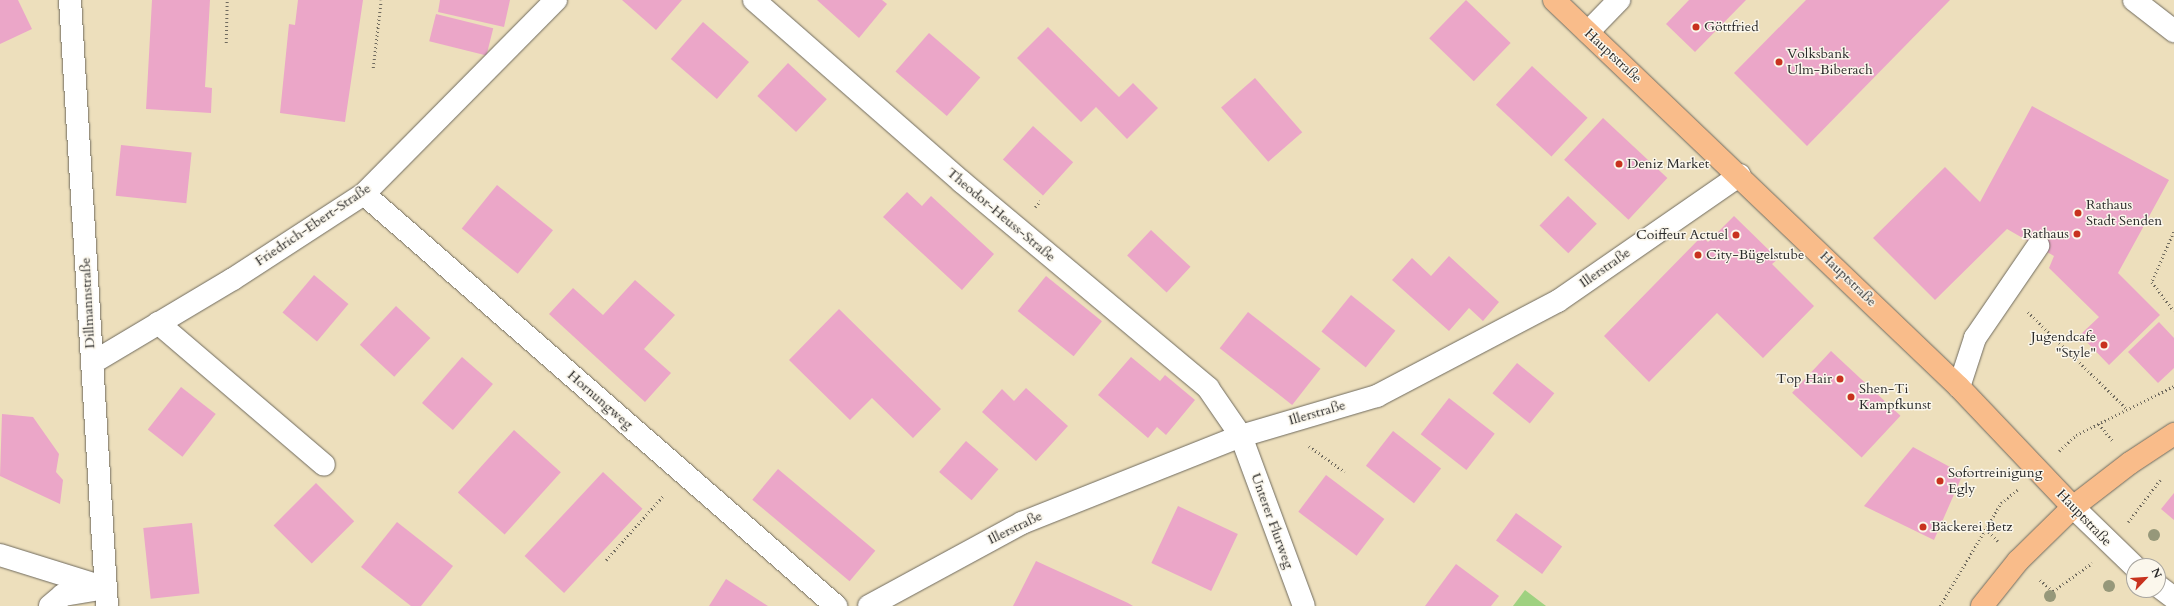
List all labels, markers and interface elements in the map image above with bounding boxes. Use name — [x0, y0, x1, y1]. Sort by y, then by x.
place label: Göttfried — [1704, 19, 1759, 35]
marker: Göttfried — [1691, 22, 1701, 32]
street label: Hauptstraße — [1581, 25, 1645, 87]
place label: Volksbank Ulm-Biberach — [1787, 46, 1873, 78]
marker: Volksbank Ulm-Biberach — [1774, 57, 1784, 67]
place label: Deniz Market — [1627, 156, 1709, 172]
marker: Deniz Market — [1614, 159, 1624, 169]
street label: Theodor-Heuss-Straße — [943, 165, 1059, 265]
street label: Friedrich-Ebert-Straße — [252, 180, 374, 270]
place label: Rathaus Stadt Senden — [2086, 197, 2162, 230]
marker: Rathaus Stadt Senden — [2073, 208, 2083, 218]
place label: Rathaus — [2023, 226, 2069, 242]
place label: Coiffeur Actuel — [1636, 227, 1728, 243]
marker: Rathaus — [2072, 229, 2082, 239]
marker: Coiffeur Actuel — [1731, 230, 1741, 240]
street label: Illerstraße — [1576, 244, 1634, 292]
place label: City-Bügelstube — [1706, 247, 1804, 263]
street label: Hauptstraße — [1816, 248, 1880, 310]
marker: City-Bügelstube — [1693, 250, 1703, 260]
street label: Dillmannstraße — [77, 257, 99, 349]
place label: Jugendcafe "Style" — [2031, 329, 2096, 362]
marker: Jugendcafe "Style" — [2099, 340, 2109, 350]
street label: Hornungweg — [564, 367, 636, 433]
place label: Top Hair — [1776, 371, 1832, 387]
marker: Top Hair — [1835, 374, 1845, 384]
place label: Shen-Ti Kampfkunst — [1859, 381, 1931, 414]
marker: Shen-Ti Kampfkunst — [1846, 392, 1856, 402]
street label: Illerstraße — [1287, 397, 1347, 429]
place label: Sofortreinigung Egly — [1948, 465, 2043, 498]
street label: Unterer Flurweg — [1247, 471, 1297, 571]
marker: Sofortreinigung Egly — [1935, 476, 1945, 486]
street label: Hauptstraße — [2053, 486, 2115, 550]
street label: Illerstraße — [985, 508, 1045, 548]
place label: Bäckerei Betz — [1931, 519, 2013, 535]
marker: Bäckerei Betz — [1918, 522, 1928, 532]
north arrow — [2126, 558, 2166, 598]
text: N — [2148, 566, 2165, 581]

